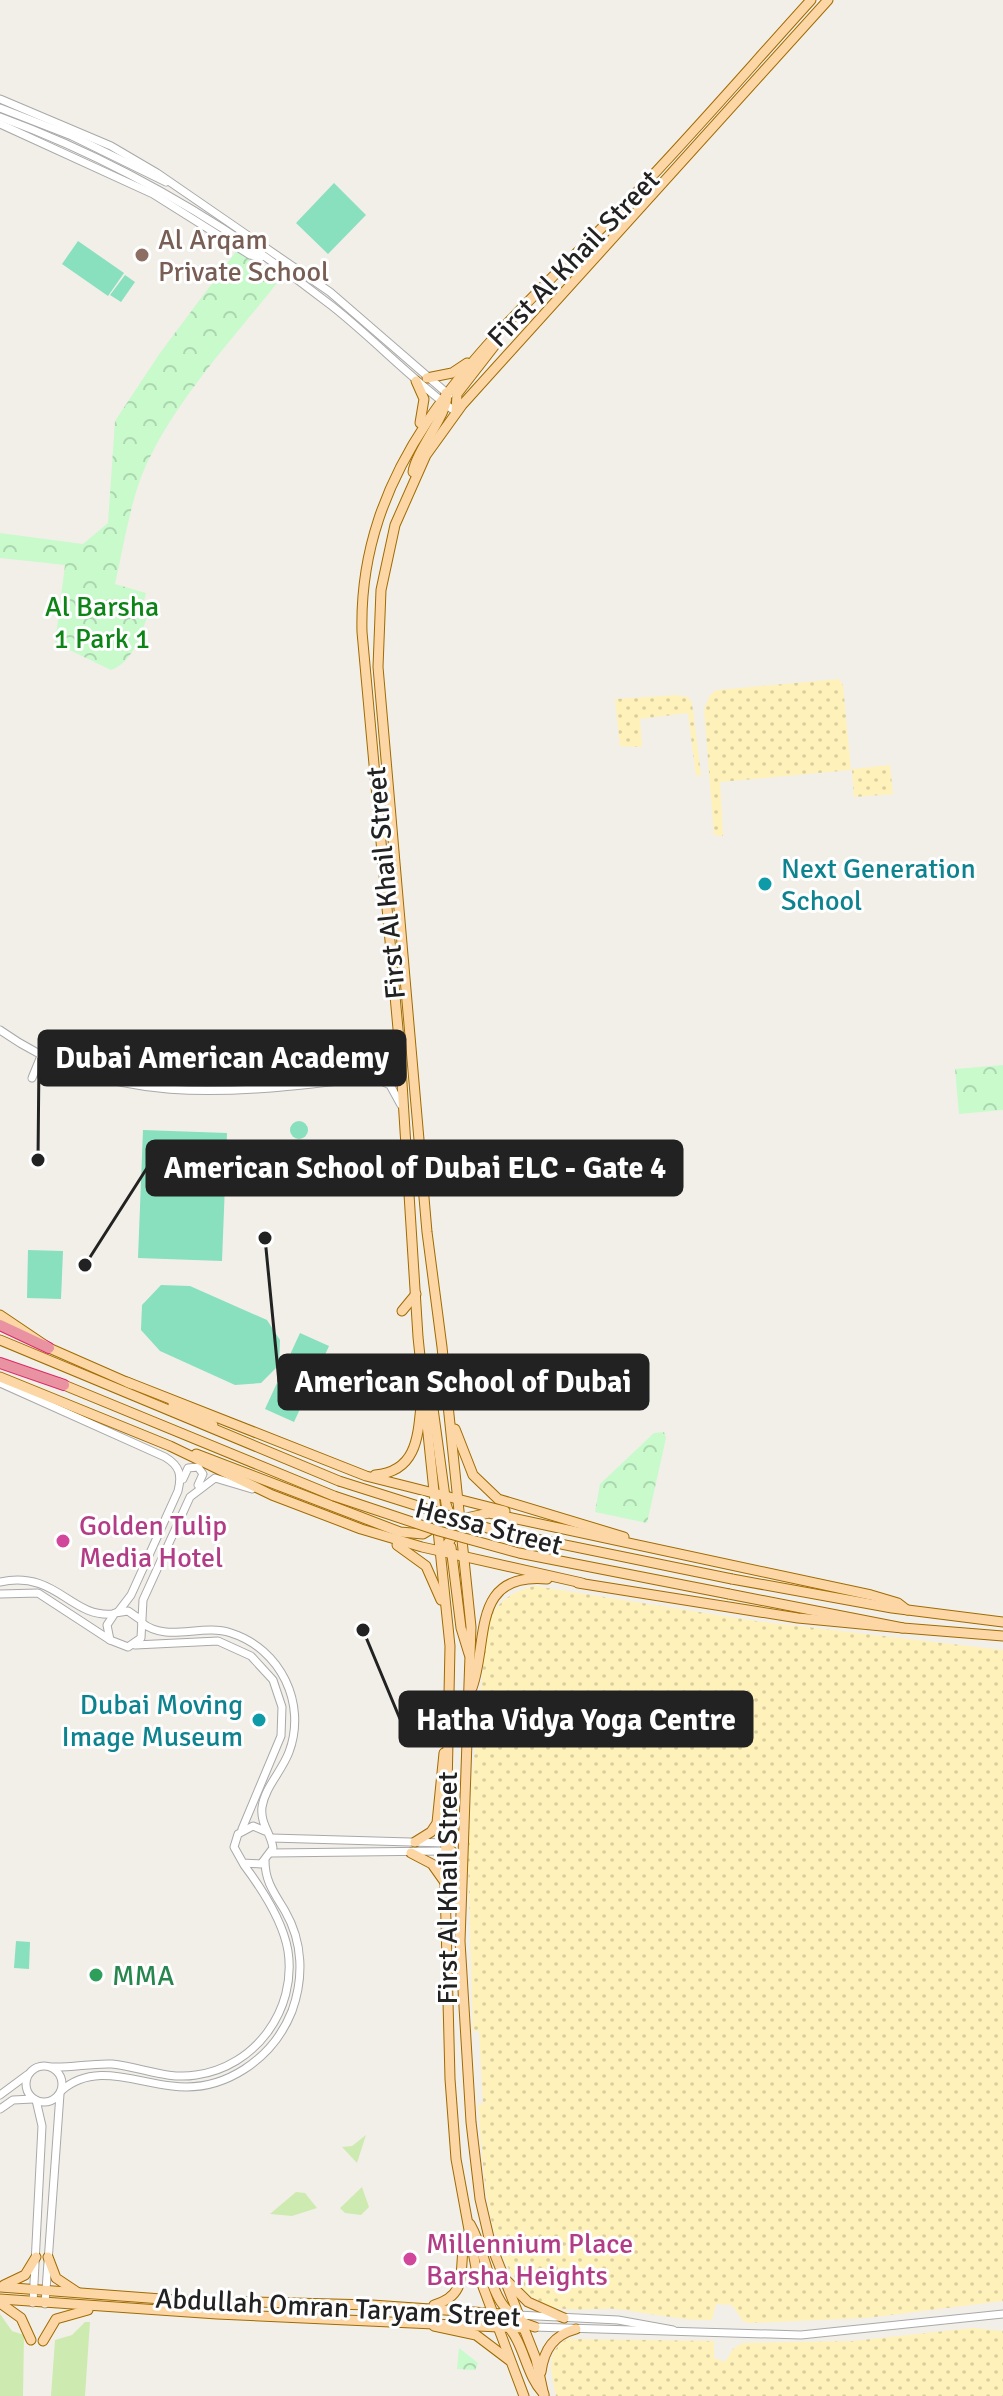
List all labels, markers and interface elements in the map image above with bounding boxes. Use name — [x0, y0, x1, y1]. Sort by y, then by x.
street label: First Al Khail Street — [481, 163, 667, 354]
place label: Al Arqam Private School — [158, 223, 329, 289]
marker: Al Arqam Private School — [133, 246, 151, 264]
park label: Al Barsha 1 Park 1 — [45, 590, 159, 656]
street label: First Al Khail Street — [359, 765, 413, 1000]
place label: Next Generation School — [781, 852, 976, 918]
marker: Next Generation School — [756, 875, 774, 893]
callout: Dubai American Academy — [39, 1031, 405, 1085]
text: Dubai American Academy — [55, 1040, 389, 1077]
callout: American School of Dubai ELC - Gate 4 — [147, 1141, 682, 1195]
text: American School of Dubai ELC - Gate 4 — [164, 1150, 666, 1187]
callout: American School of Dubai — [279, 1355, 648, 1409]
text: American School of Dubai — [294, 1364, 632, 1401]
street label: Hessa Street — [412, 1491, 566, 1563]
place label: Golden Tulip Media Hotel — [79, 1509, 227, 1575]
marker: Golden Tulip Media Hotel — [54, 1532, 72, 1550]
place label: Dubai Moving Image Museum — [62, 1688, 243, 1754]
callout: Hatha Vidya Yoga Centre — [400, 1692, 752, 1746]
text: Hatha Vidya Yoga Centre — [416, 1702, 736, 1739]
marker: Dubai Moving Image Museum — [250, 1711, 268, 1729]
street label: First Al Khail Street — [431, 1771, 465, 2005]
place label: MMA — [112, 1959, 174, 1993]
marker: MMA — [87, 1966, 105, 1984]
place label: Millennium Place Barsha Heights — [426, 2227, 633, 2293]
marker: Millennium Place Barsha Heights — [401, 2250, 419, 2268]
street label: Abdullah Omran Taryam Street — [154, 2281, 522, 2335]

